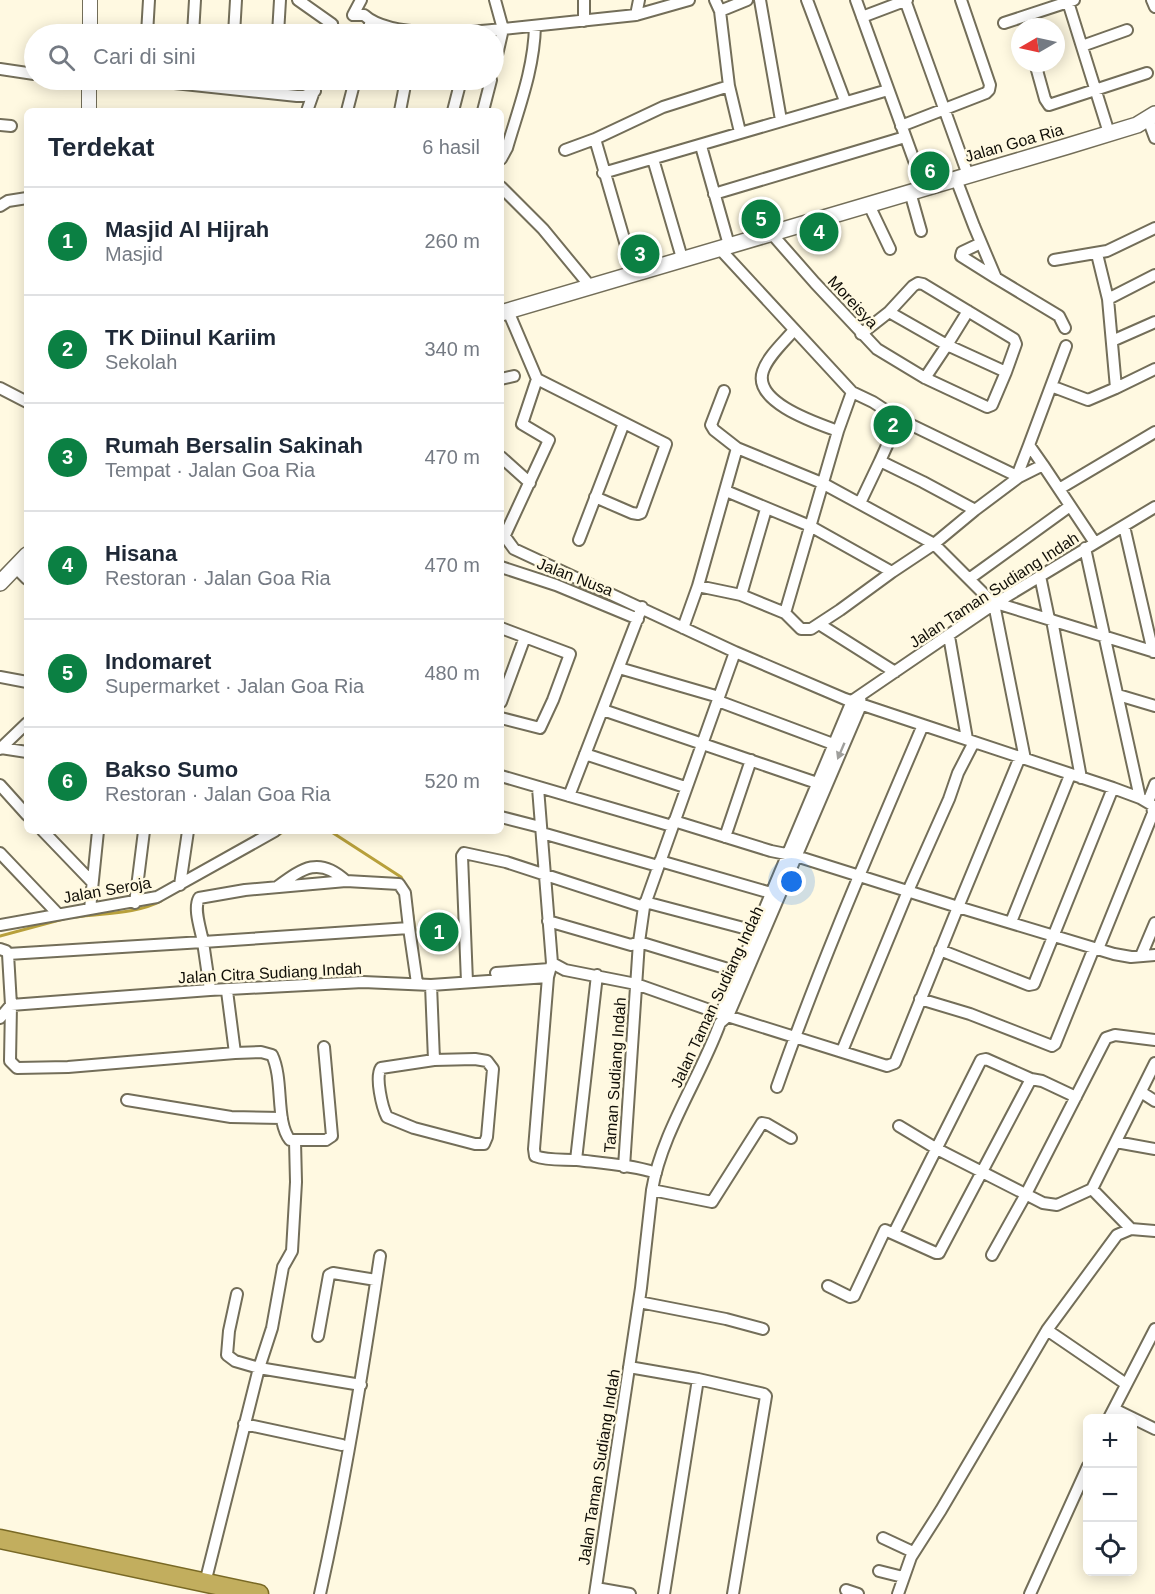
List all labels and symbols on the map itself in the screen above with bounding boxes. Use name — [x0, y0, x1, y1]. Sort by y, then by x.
north arrow — [1011, 18, 1065, 72]
street label: Jalan Goa Ria — [963, 121, 1065, 165]
pin: 6 — [910, 148, 950, 194]
pin: 5 — [742, 196, 780, 242]
pin: 4 — [800, 210, 838, 254]
pin: 3 — [620, 232, 660, 276]
street label: Moreisya — [825, 272, 881, 332]
pin: 2 — [874, 402, 912, 448]
street label: Jalan Taman Sudiang Indah — [906, 529, 1082, 651]
street label: Jalan Nusa — [535, 555, 616, 599]
one-way arrow — [836, 742, 845, 760]
your location — [777, 867, 806, 896]
street label: Jalan Seroja — [62, 874, 152, 906]
street label: Jalan Taman Sudiang Indah — [667, 904, 767, 1090]
pin: 1 — [420, 910, 458, 954]
street label: Jalan Citra Sudiang Indah — [178, 960, 362, 986]
street label: Taman Sudiang Indah — [601, 997, 629, 1153]
street label: Jalan Taman Sudiang Indah — [575, 1368, 623, 1566]

